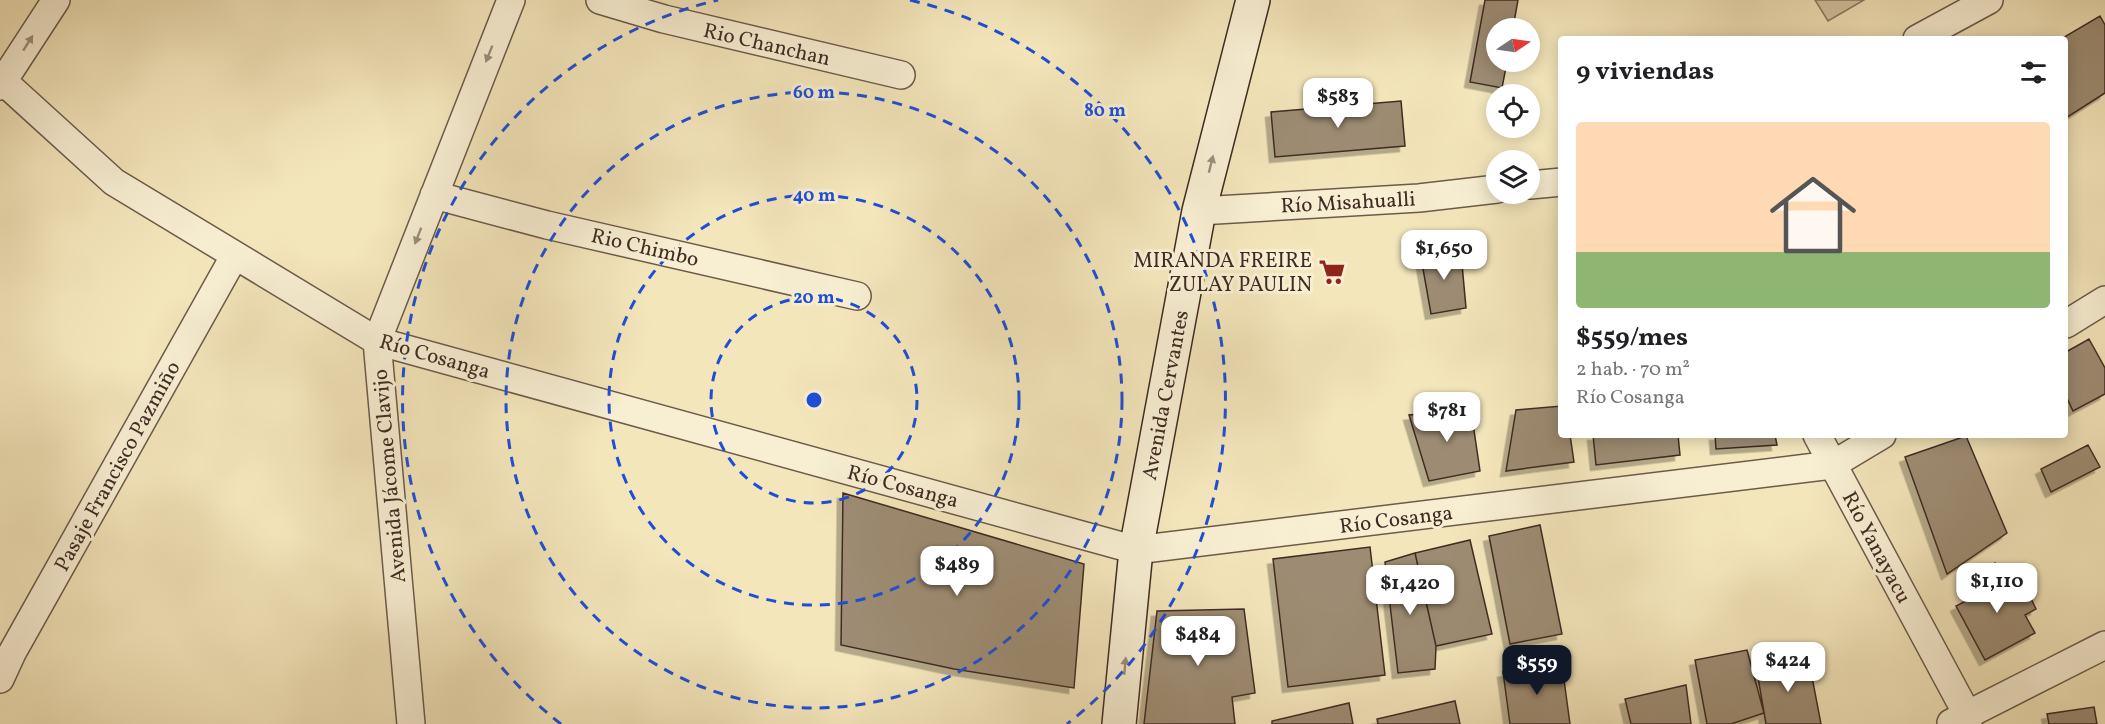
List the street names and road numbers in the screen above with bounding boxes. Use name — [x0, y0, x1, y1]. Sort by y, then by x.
street label: Rio Chanchan — [700, 17, 833, 74]
street label: Río Misahualli — [1280, 185, 1416, 222]
street label: Rio Chimbo — [588, 222, 701, 275]
street label: Avenida Cervantes — [1136, 308, 1197, 483]
street label: Río Cosanga — [376, 328, 493, 387]
street label: Pasaje Francisco Pazmiño — [48, 356, 188, 577]
street label: Avenida Jácome Clavijo — [367, 368, 414, 584]
street label: Río Cosanga — [844, 459, 961, 516]
street label: Río Yanayacu — [1834, 487, 1917, 609]
street label: Río Cosanga — [1338, 499, 1455, 542]

